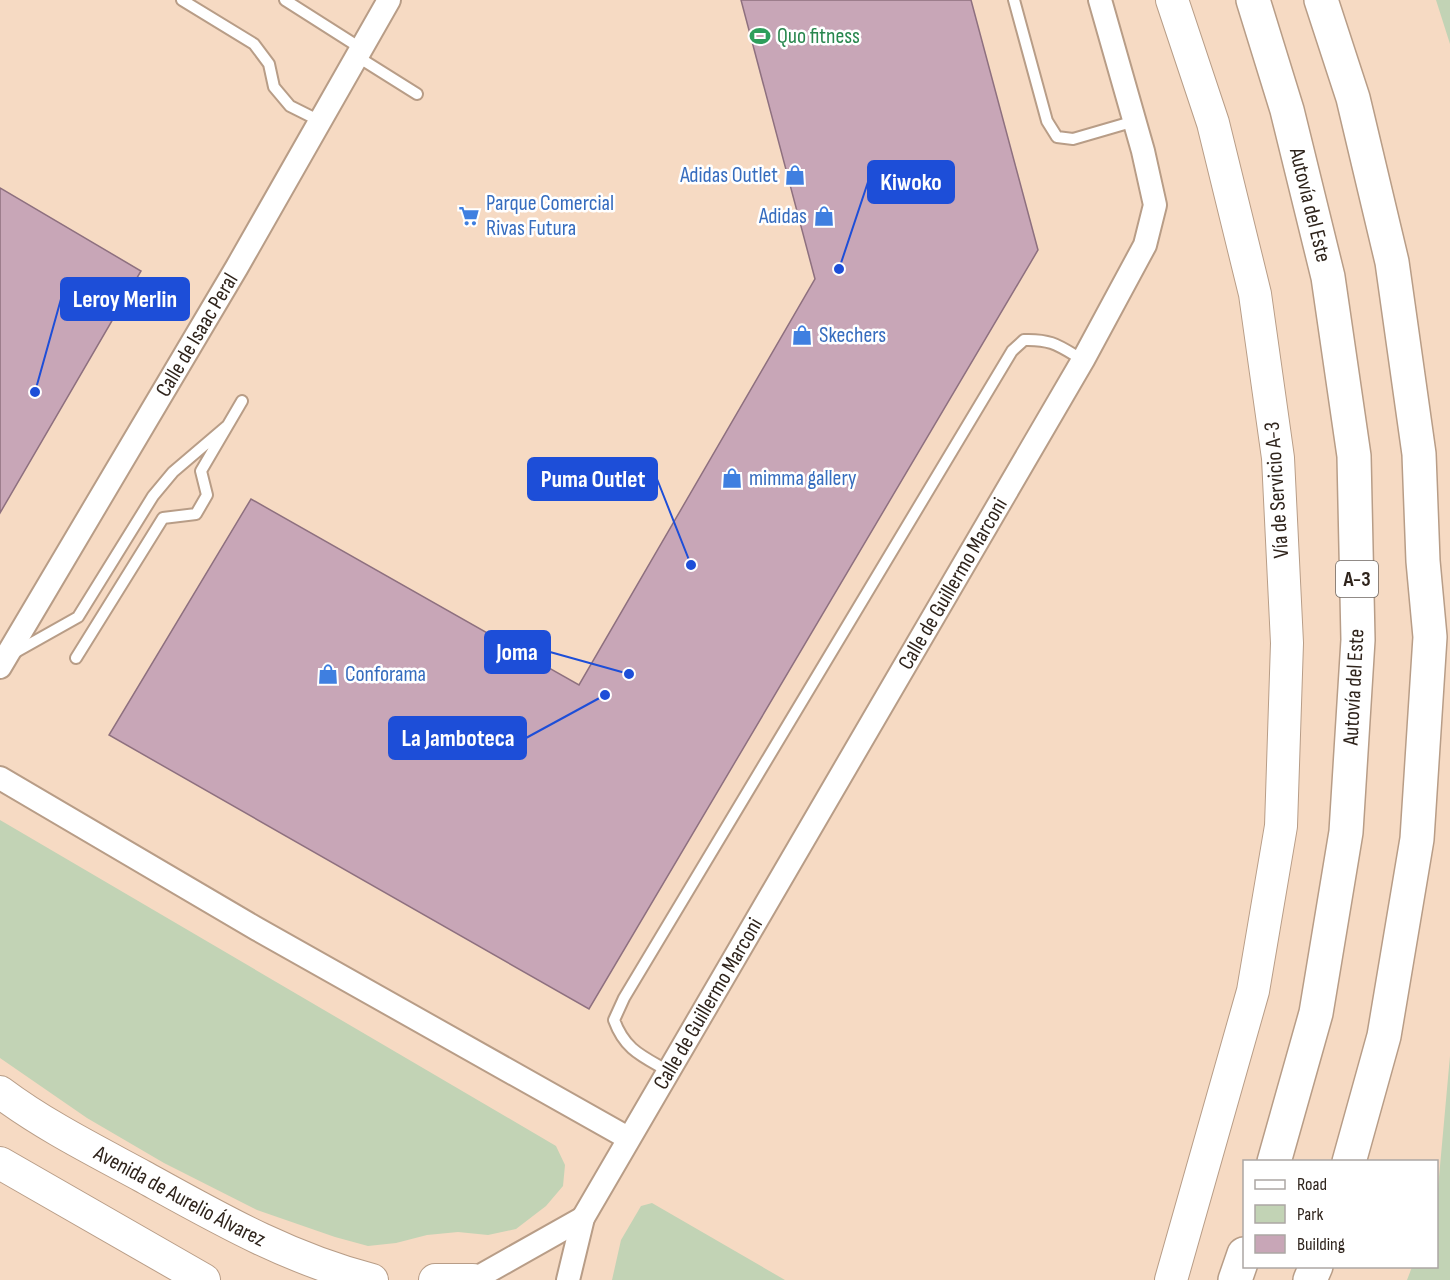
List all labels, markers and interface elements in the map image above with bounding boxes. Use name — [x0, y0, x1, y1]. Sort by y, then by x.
place label: Quo fitness — [777, 23, 860, 50]
sports icon: Quo fitness — [748, 24, 772, 48]
street label: Autovía del Este — [1283, 144, 1337, 265]
callout: Kiwoko — [868, 161, 954, 203]
place label: Adidas Outlet — [679, 162, 778, 189]
shop icon: Adidas Outlet — [783, 163, 807, 187]
text: Kiwoko — [880, 168, 942, 197]
place label: Parque Comercial Rivas Futura — [486, 190, 614, 242]
place label: Adidas — [758, 203, 807, 230]
supermarket icon: Parque Comercial Rivas Futura — [457, 204, 481, 228]
shop icon: Adidas — [812, 204, 836, 228]
street label: Calle de Isaac Peral — [150, 268, 244, 402]
callout: Leroy Merlin — [61, 278, 189, 320]
text: Leroy Merlin — [73, 285, 177, 314]
place label: Skechers — [819, 322, 886, 349]
shop icon: Skechers — [790, 323, 814, 347]
street label: Vía de Servicio A-3 — [1259, 421, 1295, 559]
callout: Puma Outlet — [528, 458, 657, 500]
text: Puma Outlet — [541, 465, 645, 494]
place label: mimma gallery — [749, 465, 857, 492]
shop icon: mimma gallery — [720, 466, 744, 490]
street label: Calle de Guillermo Marconi — [892, 493, 1013, 674]
road number: A-3 — [1336, 561, 1378, 597]
street label: Autovía del Este — [1337, 628, 1371, 747]
callout: Joma — [485, 631, 550, 673]
text: Joma — [495, 638, 538, 667]
place label: Conforama — [345, 661, 426, 688]
shop icon: Conforama — [316, 662, 340, 686]
callout: La Jamboteca — [389, 717, 526, 759]
text: La Jamboteca — [402, 724, 514, 753]
street label: Calle de Guillermo Marconi — [647, 913, 769, 1094]
street label: Avenida de Aurelio Álvarez — [89, 1139, 270, 1253]
legend — [1243, 1160, 1438, 1268]
text: Road — [1297, 1174, 1327, 1195]
text: Park — [1297, 1204, 1323, 1225]
text: Building — [1297, 1234, 1345, 1255]

